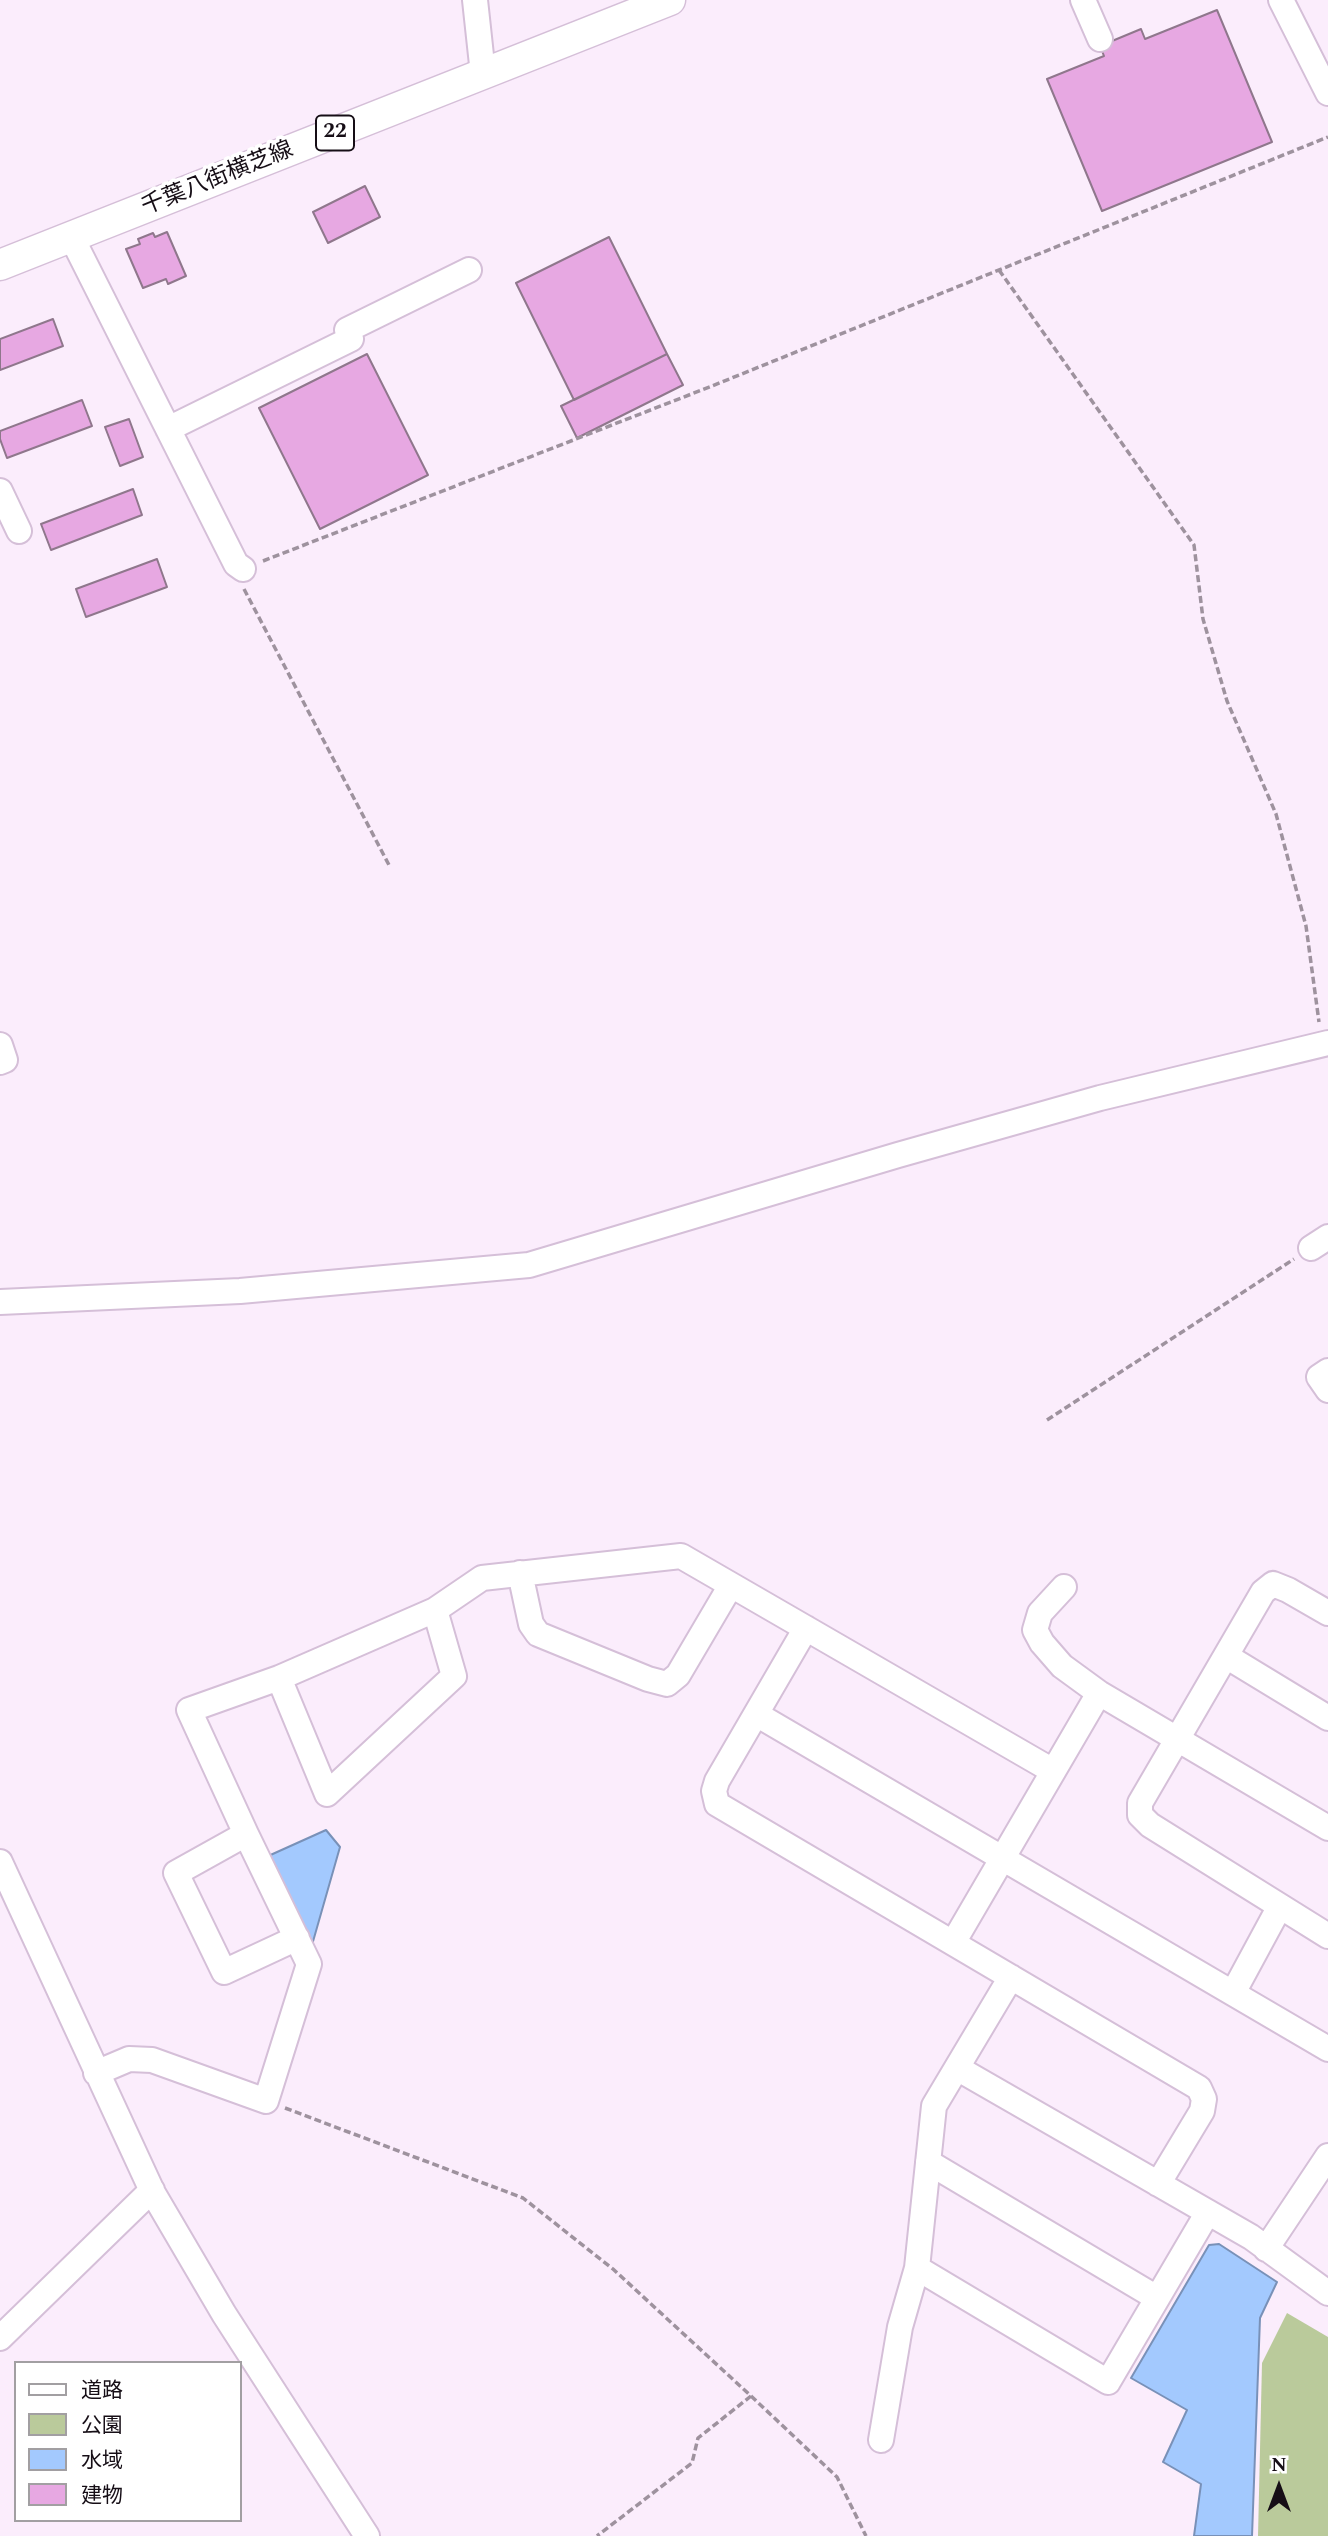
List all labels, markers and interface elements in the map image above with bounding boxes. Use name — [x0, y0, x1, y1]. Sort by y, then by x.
road number: 22 — [316, 116, 354, 150]
street label: 千葉八街横芝線 — [138, 137, 298, 223]
legend — [14, 2361, 242, 2522]
text: 道路 — [81, 2375, 123, 2407]
text: 公園 — [81, 2410, 123, 2442]
text: 水域 — [81, 2445, 123, 2477]
text: N — [1271, 2451, 1287, 2480]
north arrow — [1244, 2452, 1314, 2522]
text: 建物 — [81, 2480, 123, 2512]

